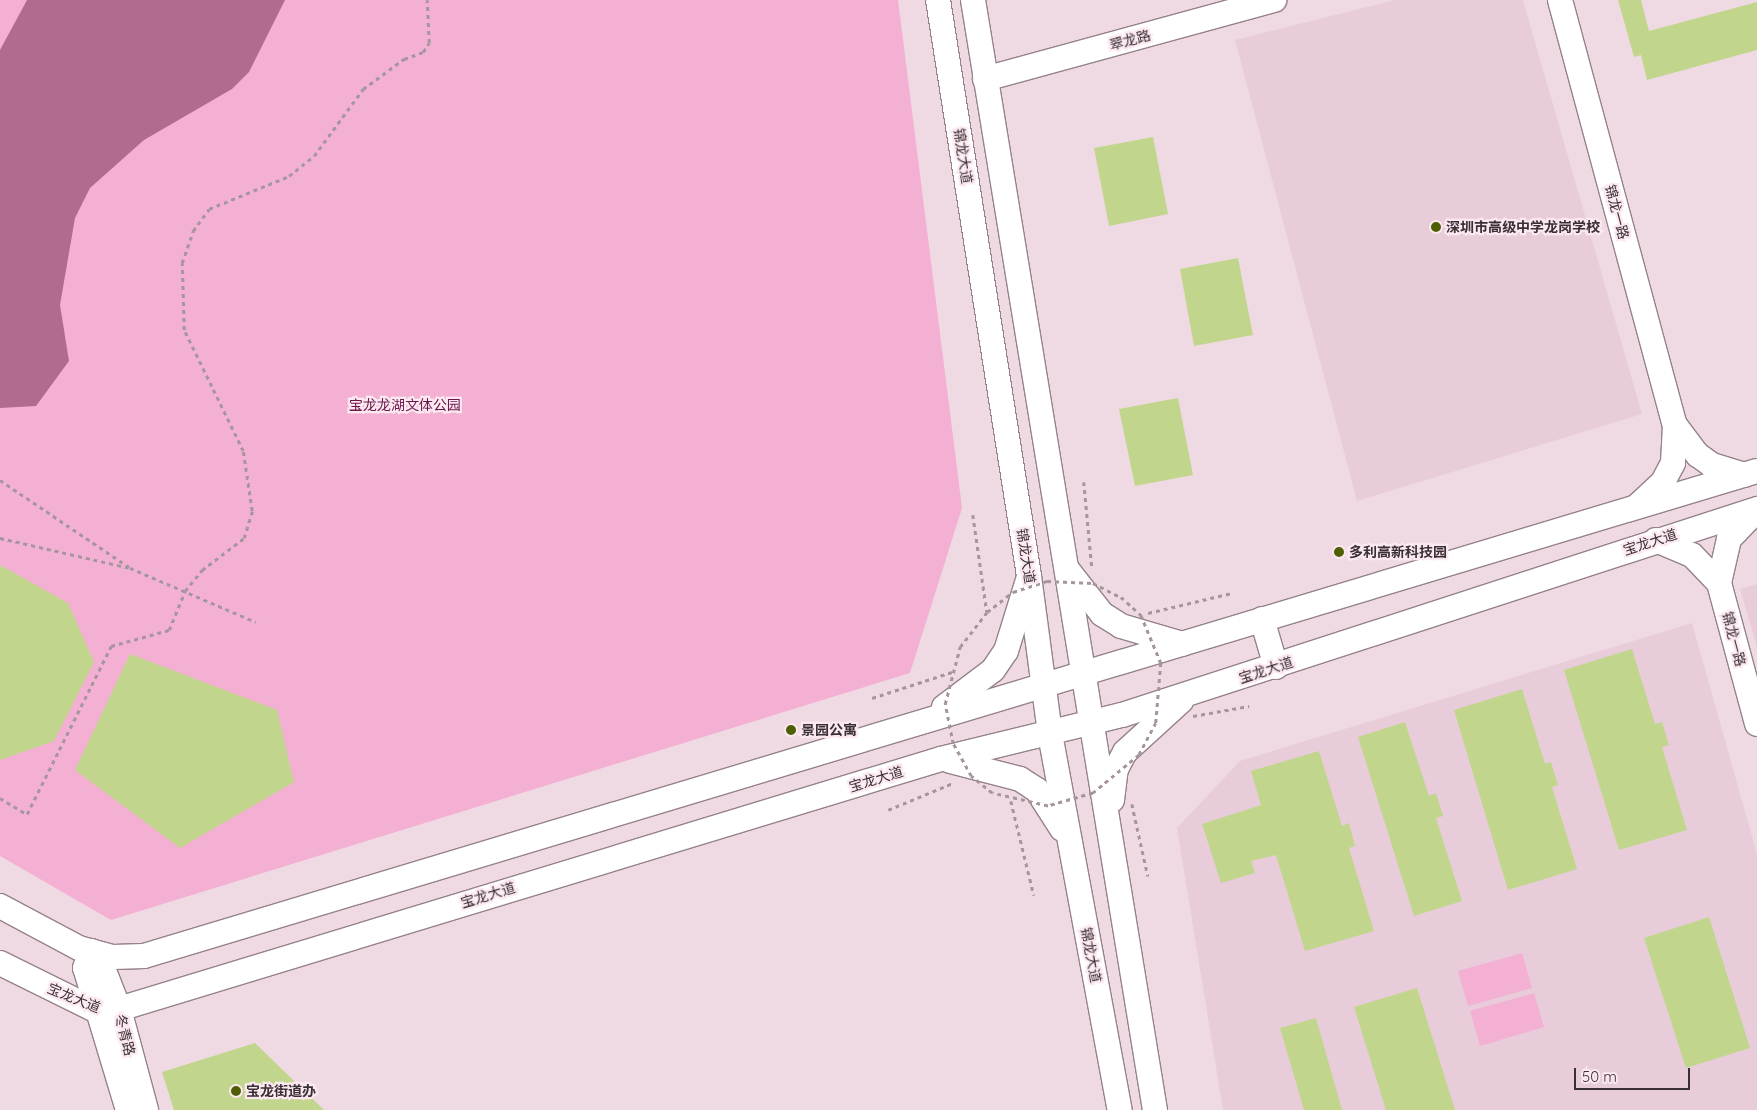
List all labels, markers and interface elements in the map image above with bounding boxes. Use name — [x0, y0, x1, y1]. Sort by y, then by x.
street label: 翠龙路 — [1108, 26, 1152, 54]
street label: 锦龙大道 — [950, 127, 976, 185]
street label: 锦龙一路 — [1602, 183, 1632, 241]
place label: 深圳市高级中学龙岗学校 — [1446, 219, 1600, 235]
marker: 深圳市高级中学龙岗学校 — [1430, 221, 1442, 233]
park label: 宝龙龙湖文体公园 — [349, 397, 461, 413]
street label: 宝龙大道 — [1621, 525, 1679, 559]
street label: 锦龙大道 — [1013, 527, 1039, 585]
place label: 多利高新科技园 — [1349, 544, 1447, 560]
marker: 多利高新科技园 — [1333, 546, 1345, 558]
street label: 锦龙一路 — [1719, 610, 1749, 668]
street label: 宝龙大道 — [1237, 653, 1295, 687]
place label: 景园公寓 — [801, 722, 857, 738]
marker: 景园公寓 — [785, 724, 797, 736]
street label: 宝龙大道 — [847, 763, 905, 795]
street label: 宝龙大道 — [459, 879, 517, 911]
street label: 锦龙大道 — [1077, 926, 1105, 984]
street label: 宝龙大道 — [45, 980, 103, 1016]
street label: 冬青路 — [112, 1013, 138, 1057]
scale bar — [1577, 1058, 1693, 1090]
text: 50 m — [1582, 1067, 1617, 1086]
place label: 宝龙街道办 — [246, 1083, 316, 1099]
marker: 宝龙街道办 — [230, 1085, 242, 1097]

